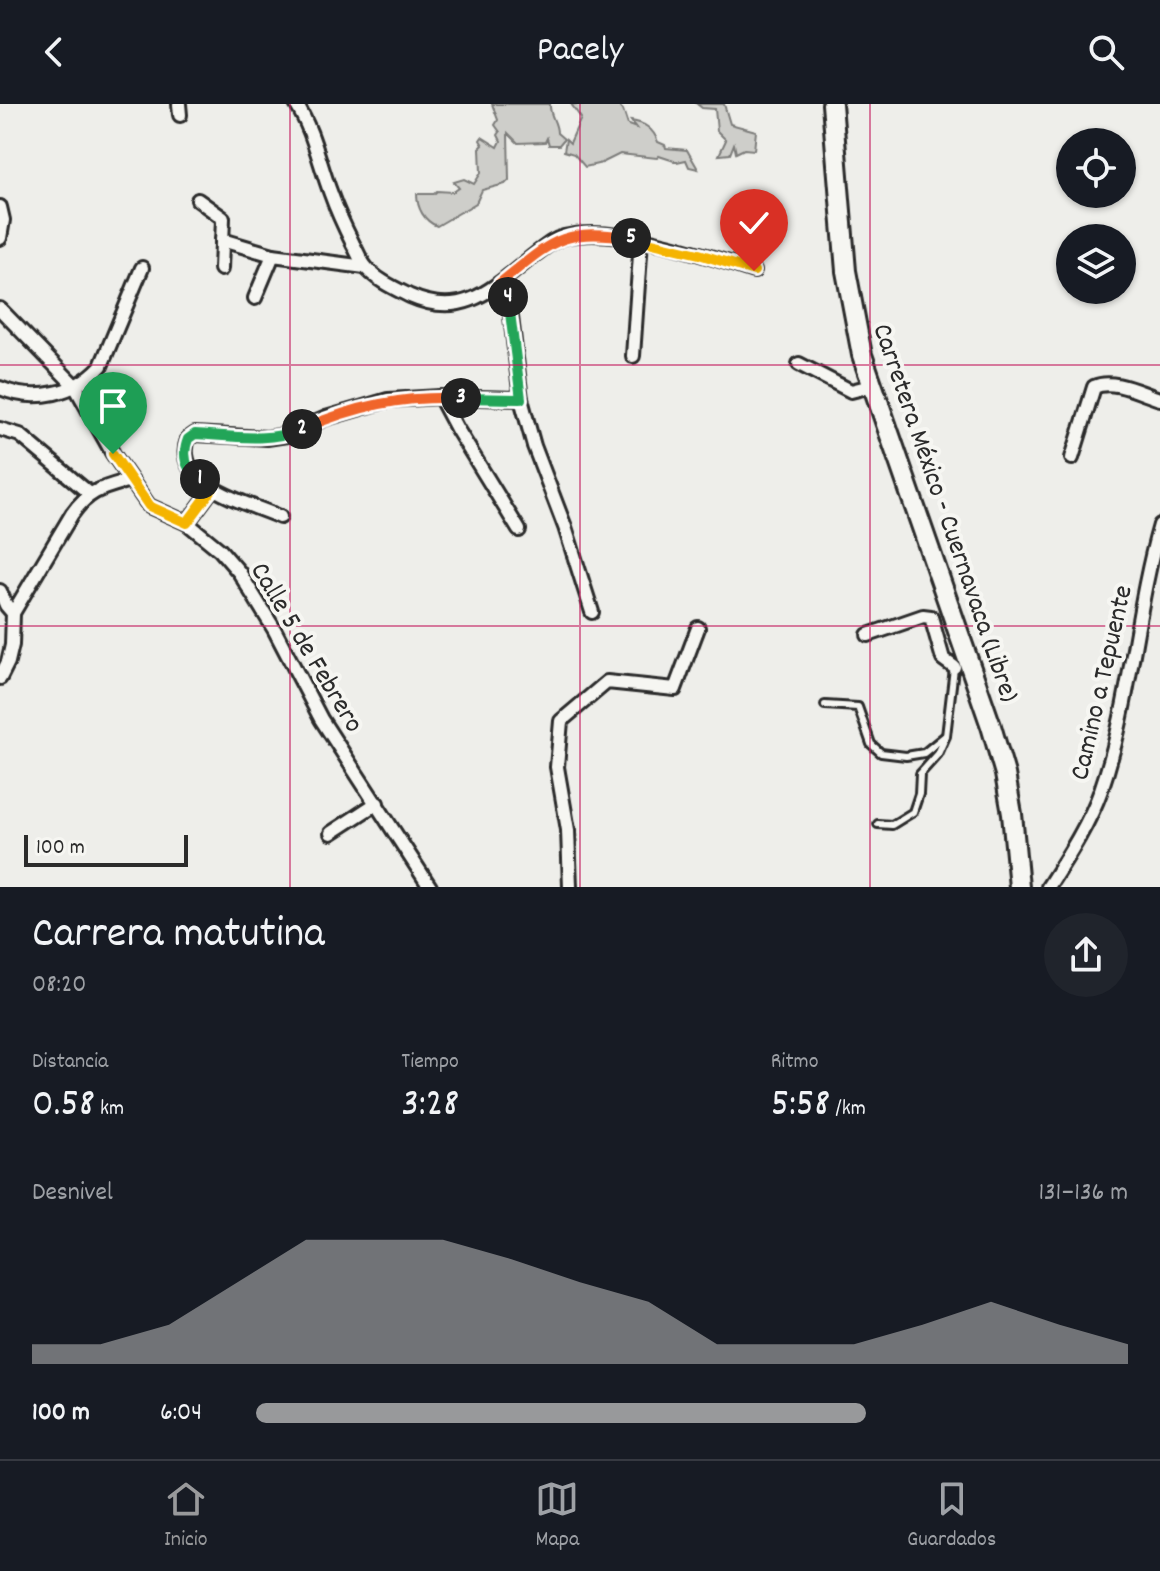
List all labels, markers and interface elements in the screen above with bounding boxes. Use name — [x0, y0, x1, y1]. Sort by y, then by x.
text: Pacely — [537, 26, 623, 78]
icon: back — [32, 30, 76, 74]
icon: search — [1084, 30, 1128, 74]
map controls — [1056, 128, 1136, 304]
button: locate — [1056, 128, 1136, 208]
pin — [720, 189, 788, 271]
icon: check — [732, 201, 776, 245]
pin: 5 — [611, 218, 651, 258]
text: 5 — [626, 222, 636, 253]
button: layers — [1056, 224, 1136, 304]
pin: 4 — [488, 277, 528, 317]
text: 4 — [503, 281, 513, 312]
street label: Carretera México - Cuernavaca (Libre) — [860, 319, 1027, 709]
pin — [79, 372, 147, 454]
pin: 3 — [441, 378, 481, 418]
text: 3 — [456, 382, 466, 413]
icon: arrive — [91, 384, 135, 428]
pin: 2 — [282, 409, 322, 449]
text: 2 — [297, 413, 307, 444]
pin: 1 — [180, 459, 220, 499]
text: 1 — [198, 463, 202, 494]
street label: Calle 5 de Febrero — [238, 556, 371, 741]
street label: Camino a Tepuente — [1062, 582, 1146, 785]
scale bar — [24, 831, 188, 867]
text: 100 m — [36, 833, 85, 864]
text: Carrera matutina — [32, 905, 325, 968]
button: share — [1044, 913, 1128, 997]
text: 08:20 — [32, 967, 86, 1004]
text: Distancia — [32, 1047, 108, 1078]
text: Tiempo — [401, 1047, 459, 1078]
text: Ritmo — [771, 1047, 818, 1078]
text: 0.58 — [32, 1078, 95, 1135]
text: 3:28 — [401, 1078, 459, 1135]
text: 5:58 — [771, 1078, 830, 1135]
text: km — [95, 1094, 124, 1125]
text: /km — [830, 1094, 866, 1125]
text: Desnivel — [32, 1175, 113, 1212]
text: 131–136 m — [1038, 1175, 1128, 1212]
text: 100 m — [32, 1395, 90, 1432]
text: 6:04 — [160, 1395, 202, 1432]
tab: Inicio — [164, 1477, 208, 1556]
tab: Mapa — [535, 1477, 579, 1556]
tab: Guardados — [907, 1477, 996, 1556]

